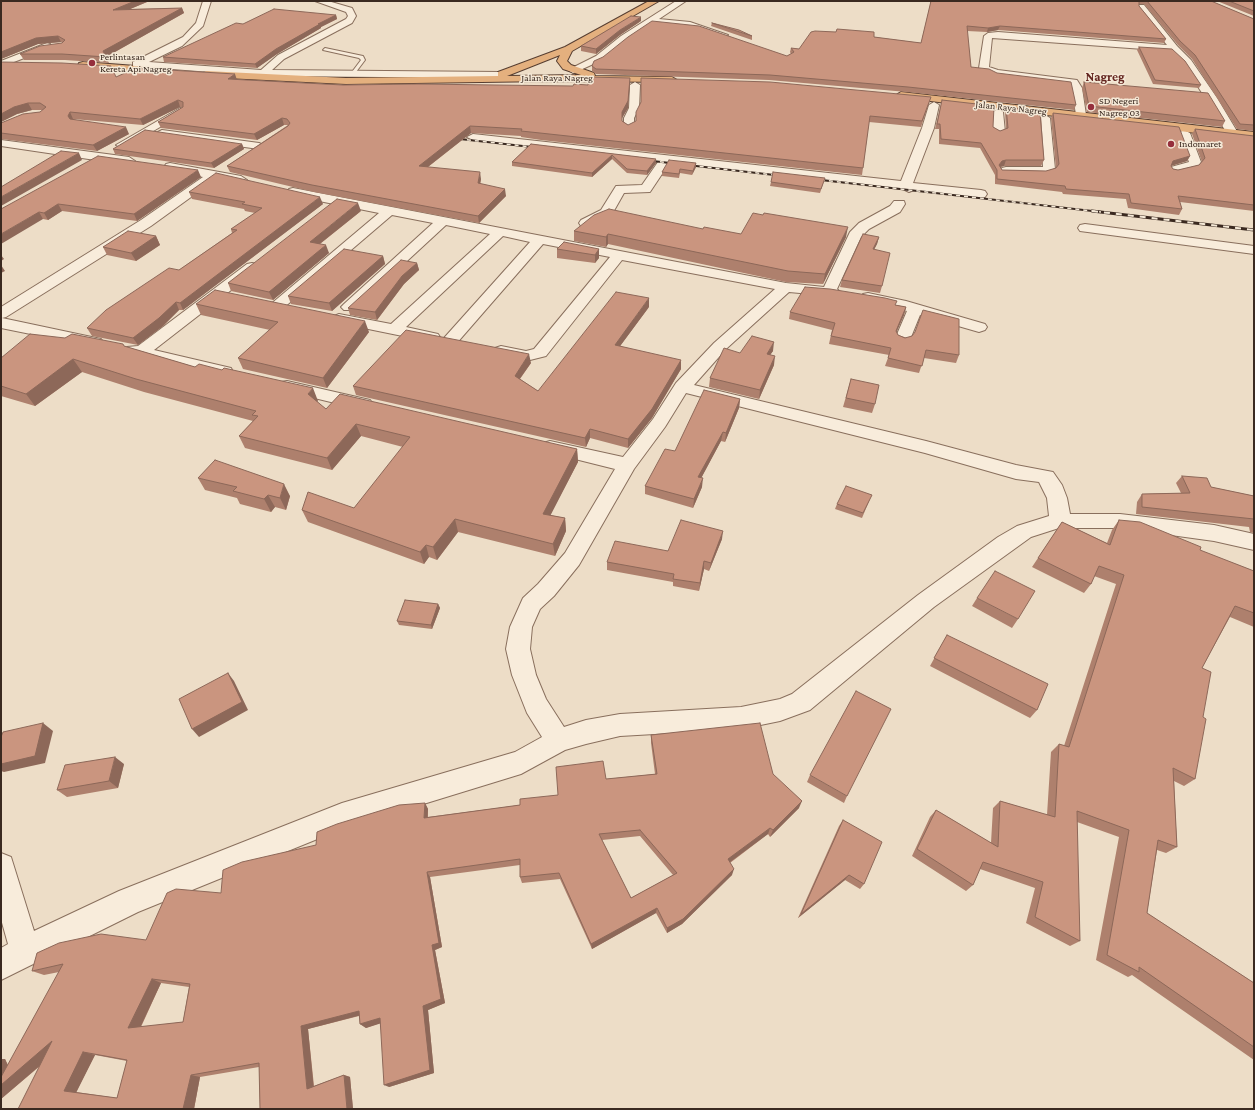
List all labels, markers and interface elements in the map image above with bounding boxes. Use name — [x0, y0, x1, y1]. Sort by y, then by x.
place label: Perlintasan Kereta Api Nagreg — [100, 51, 171, 74]
marker: Perlintasan Kereta Api Nagreg — [87, 58, 97, 68]
district label: Nagreg — [1085, 69, 1125, 85]
street label: Jalan Raya Nagreg — [521, 72, 593, 84]
place label: SD Negeri Nagreg 03 — [1099, 95, 1140, 118]
street label: Jalan Raya Nagreg — [975, 98, 1047, 118]
marker: SD Negeri Nagreg 03 — [1086, 102, 1096, 112]
place label: Indomaret — [1179, 138, 1221, 150]
marker: Indomaret — [1166, 139, 1176, 149]

